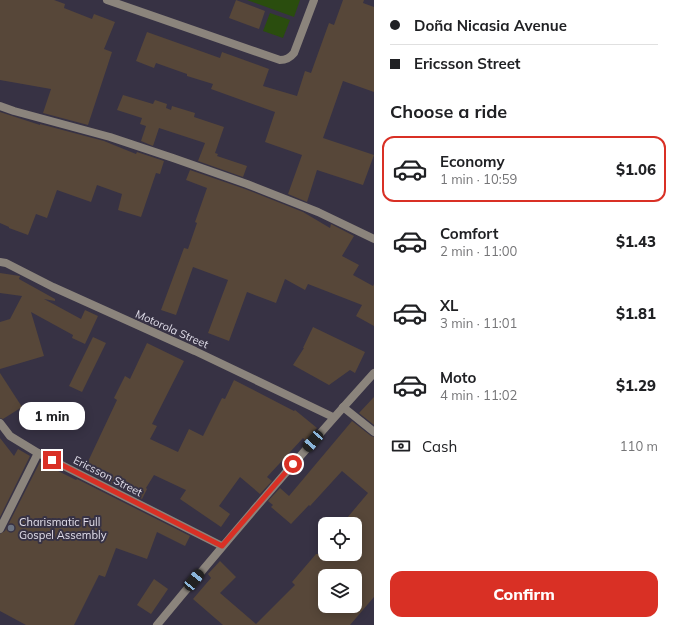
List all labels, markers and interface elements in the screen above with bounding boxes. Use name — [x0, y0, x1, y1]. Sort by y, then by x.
text: Doña Nicasia Avenue — [414, 16, 567, 35]
text: Ericsson Street — [414, 54, 521, 73]
text: Choose a ride — [390, 100, 507, 123]
icon: car — [392, 151, 428, 187]
text: Economy — [440, 152, 505, 171]
text: $1.06 — [616, 160, 656, 179]
text: 1 min · 10:59 — [440, 171, 517, 187]
icon: car — [392, 223, 428, 259]
text: Comfort — [440, 224, 498, 243]
text: $1.43 — [616, 232, 656, 251]
text: 2 min · 11:00 — [440, 243, 517, 259]
icon: car — [392, 295, 428, 331]
text: XL — [440, 296, 458, 315]
text: $1.81 — [616, 304, 656, 323]
street label: Motorola Street — [133, 307, 211, 351]
text: 3 min · 11:01 — [440, 315, 517, 331]
icon: car — [392, 367, 428, 403]
text: Moto — [440, 368, 476, 387]
text: $1.29 — [616, 376, 656, 395]
text: 4 min · 11:02 — [440, 387, 517, 403]
callout: 1 min — [19, 402, 85, 430]
text: 1 min — [35, 408, 69, 424]
car — [301, 428, 325, 454]
icon: cash — [390, 435, 412, 457]
text: Cash — [422, 437, 457, 456]
text: 110 m — [620, 438, 658, 454]
route end — [43, 451, 61, 469]
street label: Ericsson Street — [71, 453, 145, 499]
route start — [284, 455, 302, 473]
place label: Charismatic Full Gospel Assembly — [19, 515, 107, 542]
map controls — [318, 517, 362, 613]
button: locate — [318, 517, 362, 561]
marker: Charismatic Full Gospel Assembly — [6, 523, 16, 533]
car — [182, 567, 206, 593]
button: layers — [318, 569, 362, 613]
button: Confirm — [390, 571, 658, 617]

